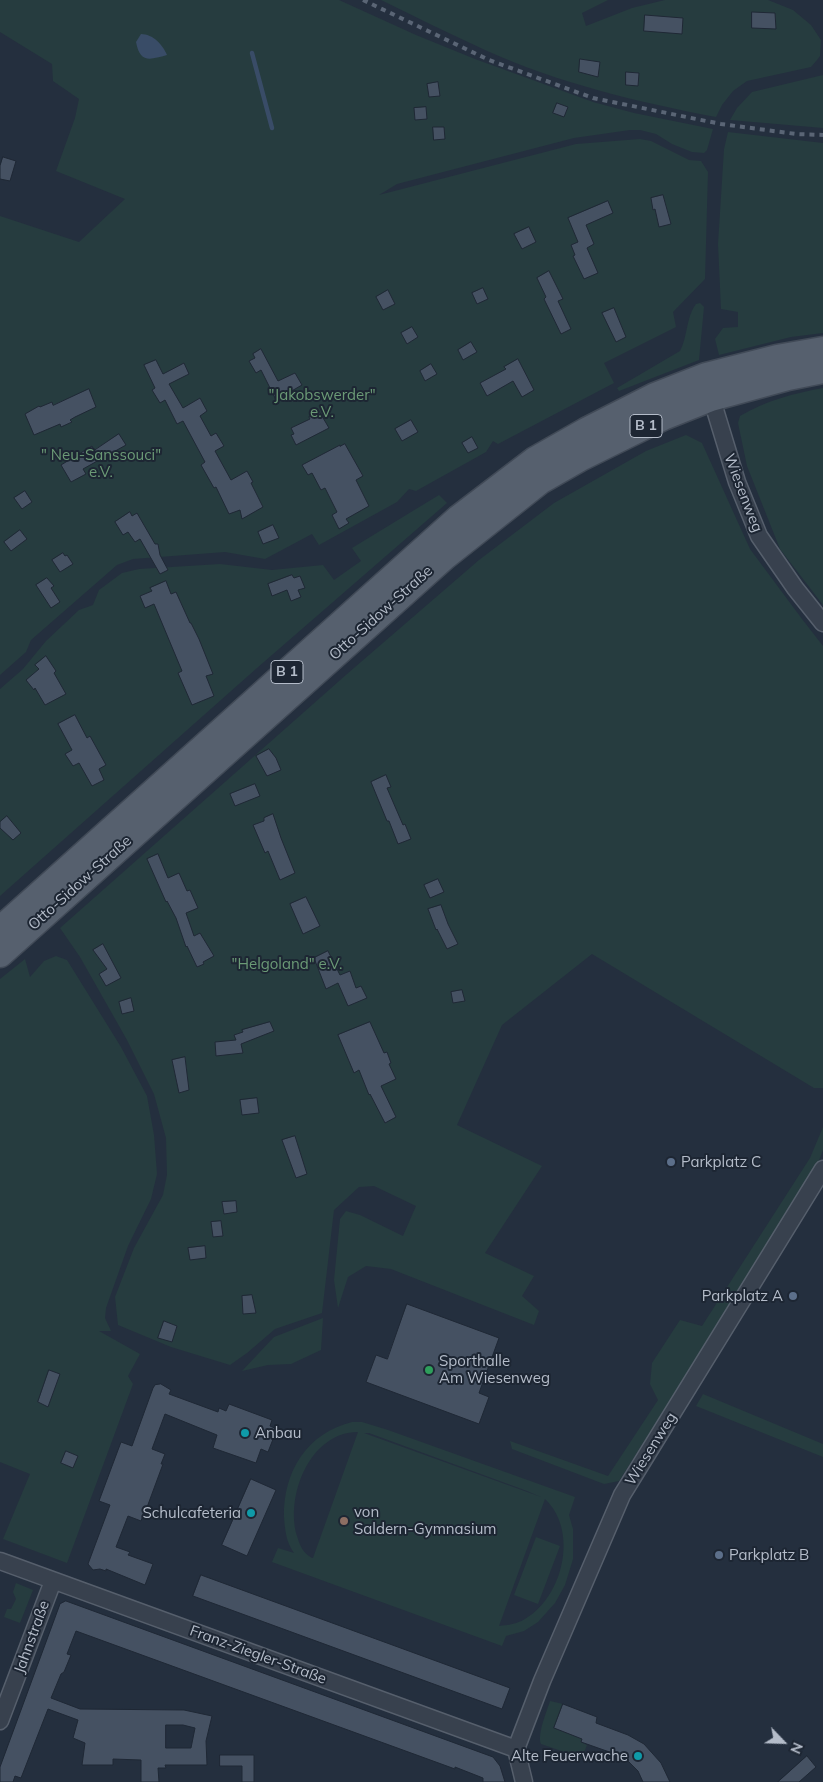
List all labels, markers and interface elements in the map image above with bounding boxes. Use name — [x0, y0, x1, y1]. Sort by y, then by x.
park label: "Jakobswerder" e.V. — [268, 386, 376, 421]
road number: B 1 — [630, 414, 662, 438]
park label: " Neu-Sanssouci" e.V. — [41, 446, 161, 481]
street label: Wiesenweg — [720, 451, 766, 535]
street label: Otto-Sidow-Straße — [326, 562, 436, 664]
road number: B 1 — [271, 660, 303, 684]
street label: Otto-Sidow-Straße — [25, 832, 135, 934]
park label: "Helgoland" e.V. — [232, 955, 342, 973]
place label: Parkplatz C — [681, 1153, 761, 1171]
marker: Parkplatz C — [665, 1156, 677, 1168]
place label: Parkplatz A — [702, 1287, 783, 1305]
marker: Parkplatz A — [787, 1290, 799, 1302]
place label: Sporthalle Am Wiesenweg — [439, 1352, 550, 1387]
marker: Sporthalle Am Wiesenweg — [423, 1364, 435, 1376]
street label: Wiesenweg — [621, 1409, 681, 1489]
place label: Anbau — [255, 1424, 301, 1442]
marker: Anbau — [239, 1427, 251, 1439]
place label: von Saldern-Gymnasium — [354, 1503, 496, 1538]
place label: Schulcafeteria — [142, 1504, 241, 1522]
marker: Schulcafeteria — [245, 1507, 257, 1519]
marker: von Saldern-Gymnasium — [338, 1515, 350, 1527]
place label: Parkplatz B — [729, 1546, 809, 1564]
marker: Parkplatz B — [713, 1549, 725, 1561]
street label: Jahnstraße — [11, 1598, 53, 1676]
street label: Franz-Ziegler-Straße — [187, 1622, 329, 1688]
north arrow — [758, 1717, 808, 1767]
text: N — [786, 1740, 807, 1757]
place label: Alte Feuerwache — [511, 1747, 628, 1765]
marker: Alte Feuerwache — [632, 1750, 644, 1762]

